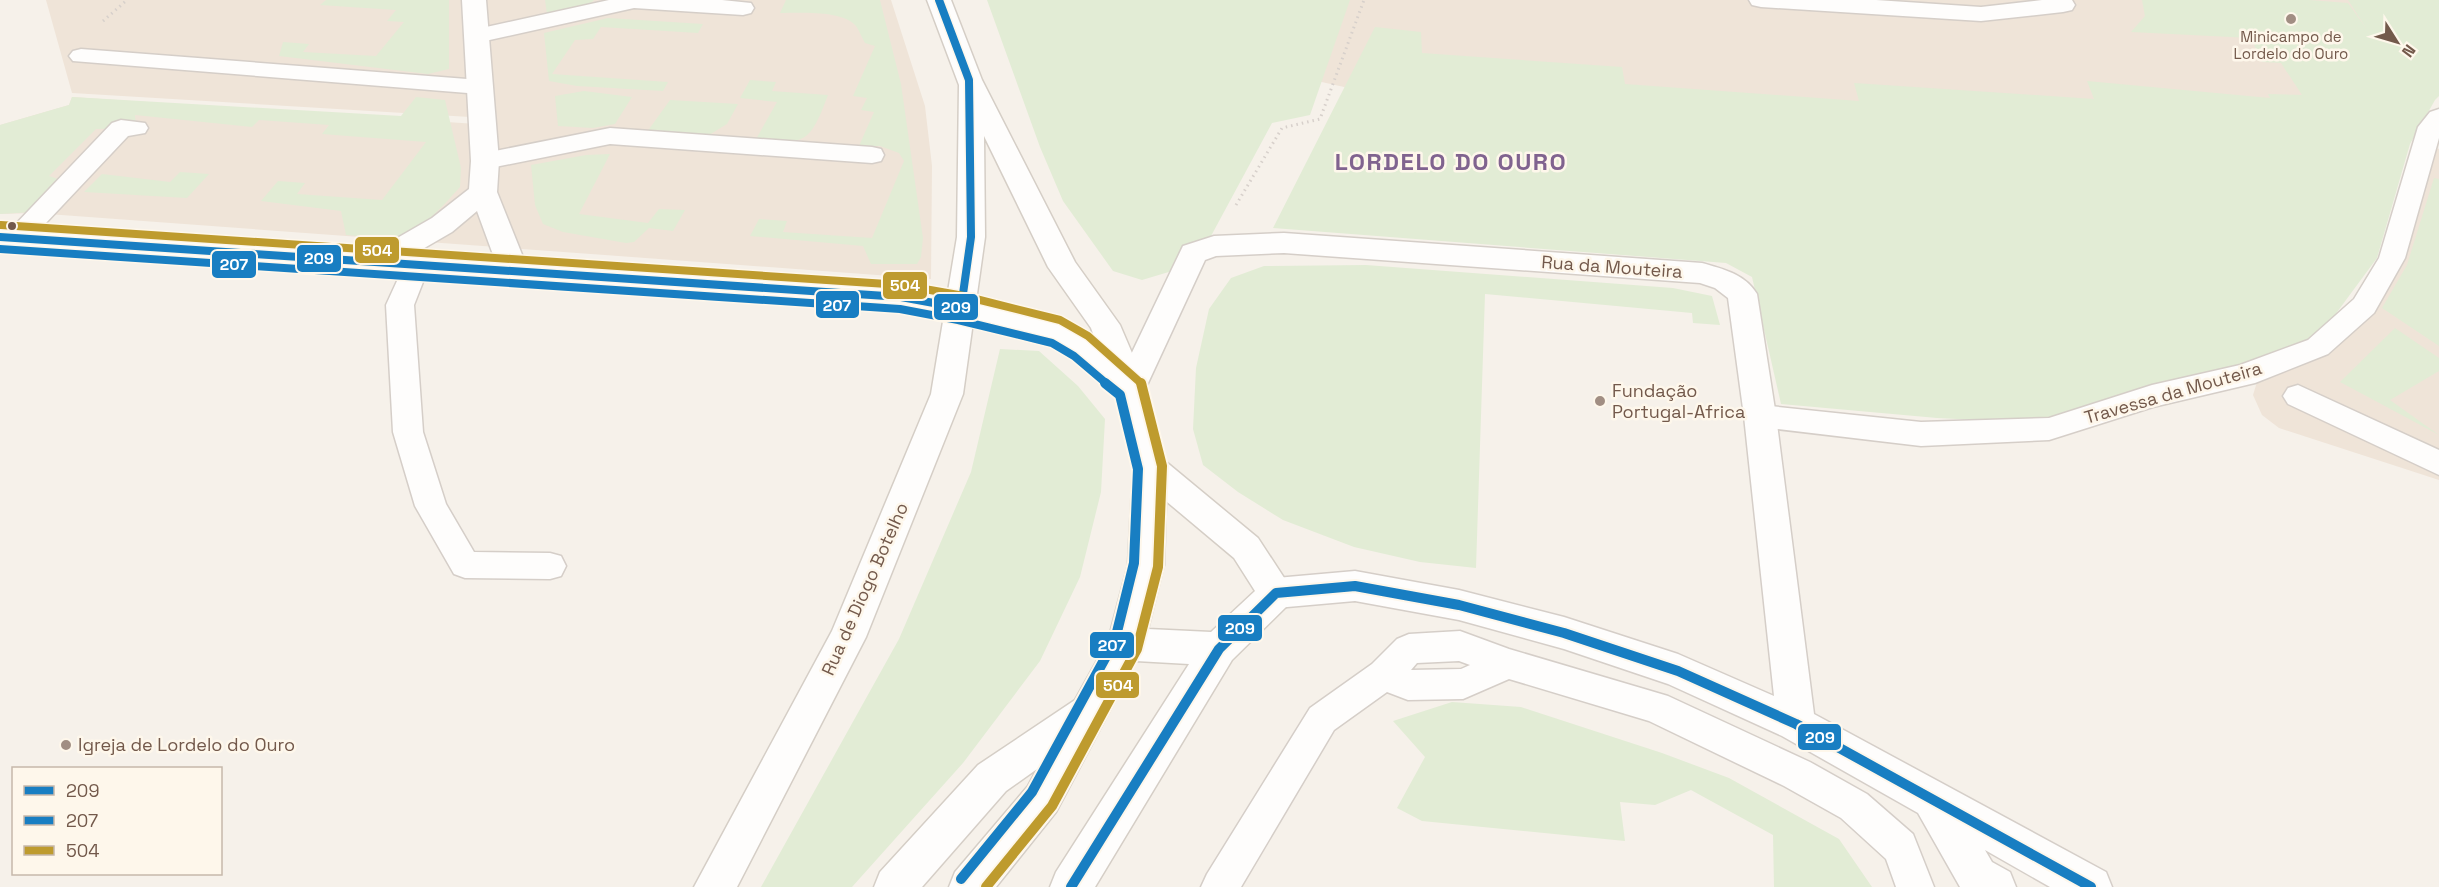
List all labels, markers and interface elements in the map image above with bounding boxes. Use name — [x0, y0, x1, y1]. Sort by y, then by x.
marker: Minicampo de Lordelo do Ouro — [2284, 12, 2298, 26]
north arrow — [2367, 12, 2427, 72]
place label: Minicampo de Lordelo do Ouro — [2234, 27, 2348, 63]
text: N — [2397, 40, 2420, 61]
district label: LORDELO DO OURO — [1335, 146, 1567, 177]
unlabelled marker — [6, 220, 18, 232]
line badge: 504 — [354, 236, 400, 264]
text: 504 — [362, 240, 392, 261]
line badge: 209 — [296, 244, 342, 273]
text: 209 — [304, 248, 334, 269]
line badge: 207 — [211, 250, 257, 279]
street label: Rua da Mouteira — [1541, 250, 1683, 283]
text: 207 — [220, 254, 248, 275]
line badge: 504 — [882, 271, 928, 300]
text: 504 — [890, 275, 920, 296]
line badge: 207 — [815, 290, 860, 319]
line badge: 209 — [933, 293, 979, 321]
text: 207 — [823, 295, 851, 316]
text: 209 — [941, 297, 971, 318]
street label: Travessa da Mouteira — [2081, 356, 2264, 429]
place label: Fundação Portugal-Africa — [1612, 379, 1745, 423]
marker: Fundação Portugal-Africa — [1593, 394, 1607, 408]
street label: Rua de Diogo Botelho — [816, 499, 913, 679]
line badge: 209 — [1217, 614, 1263, 642]
text: 209 — [1225, 618, 1255, 639]
line badge: 207 — [1089, 631, 1135, 659]
text: 207 — [1098, 635, 1126, 656]
line badge: 504 — [1095, 671, 1140, 699]
text: 504 — [1103, 675, 1133, 696]
line badge: 209 — [1797, 723, 1842, 751]
text: 209 — [1805, 727, 1835, 748]
place label: Igreja de Lordelo do Ouro — [78, 733, 295, 756]
marker: Igreja de Lordelo do Ouro — [59, 738, 73, 752]
legend — [12, 767, 222, 875]
text: 209 — [66, 779, 99, 802]
text: 207 — [66, 809, 98, 832]
text: 504 — [66, 839, 100, 862]

